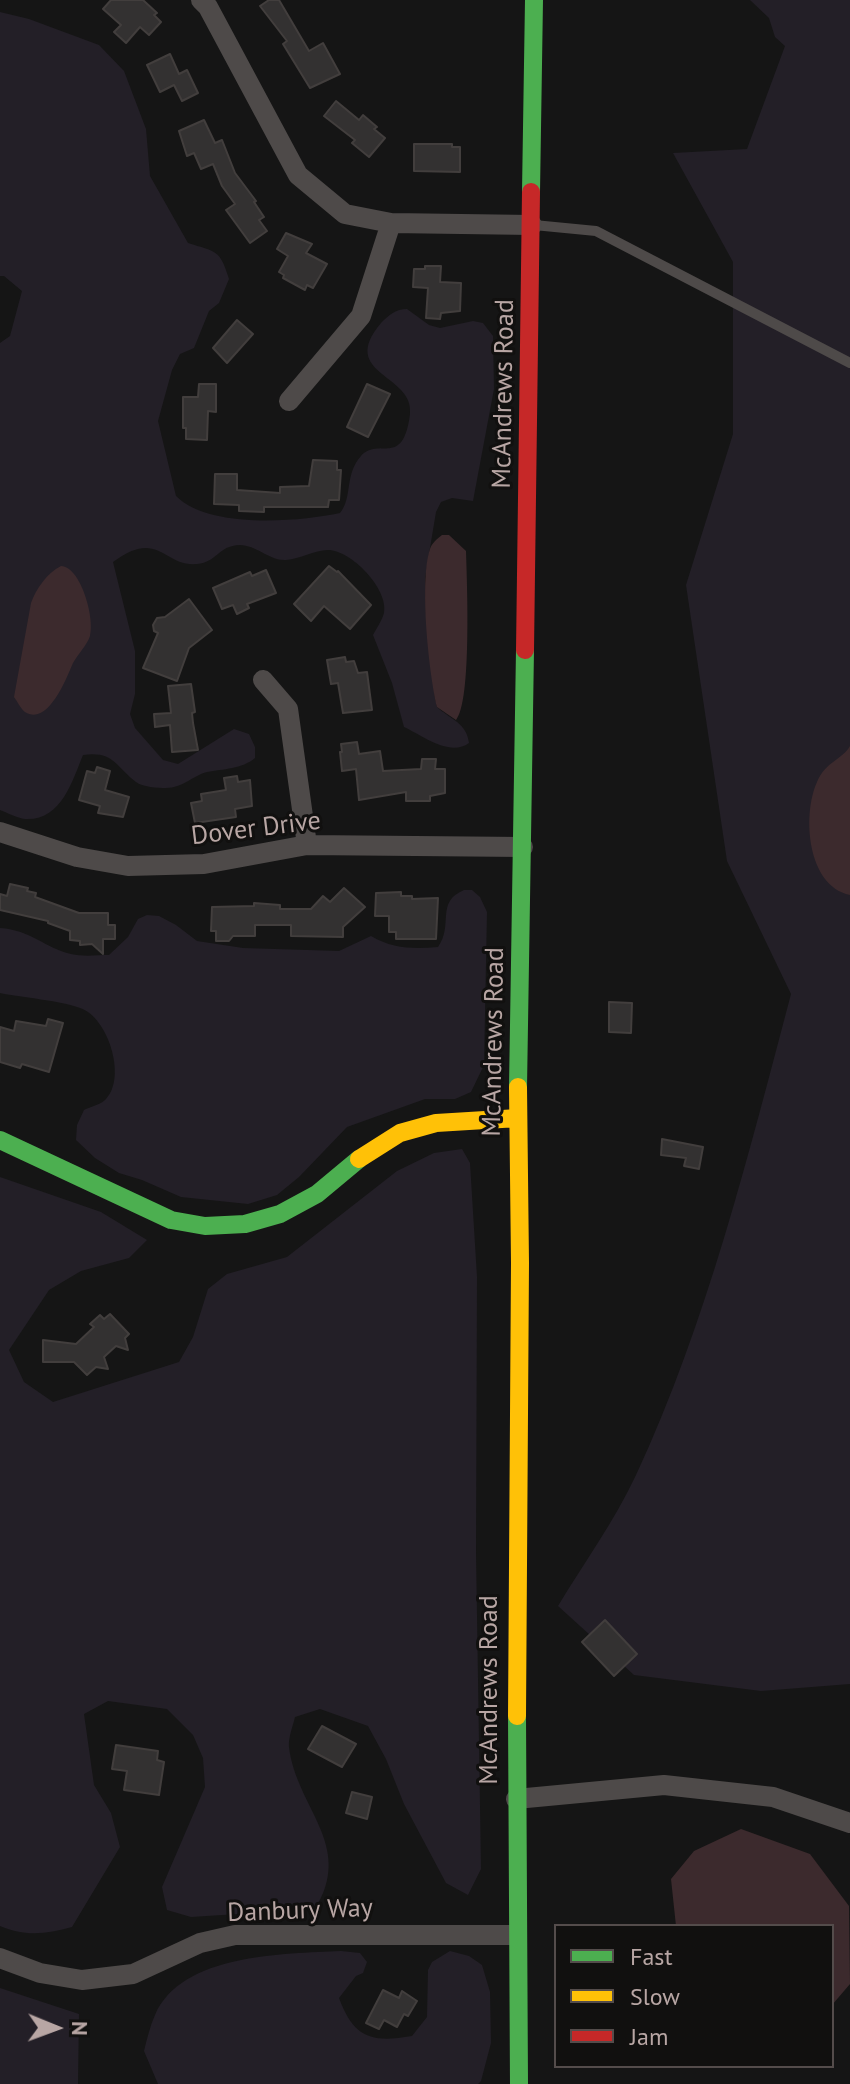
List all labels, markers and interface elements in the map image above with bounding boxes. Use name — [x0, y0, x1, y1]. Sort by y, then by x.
street label: McAndrews Road — [487, 299, 521, 489]
street label: Dover Drive — [190, 806, 322, 852]
street label: McAndrews Road — [477, 947, 511, 1137]
street label: McAndrews Road — [474, 1595, 506, 1785]
street label: Danbury Way — [227, 1893, 373, 1929]
legend — [554, 1924, 834, 2068]
text: Fast — [630, 1941, 673, 1972]
text: Slow — [630, 1981, 680, 2012]
north arrow — [16, 1988, 96, 2068]
text: N — [66, 2021, 94, 2036]
text: Jam — [630, 2021, 668, 2052]

